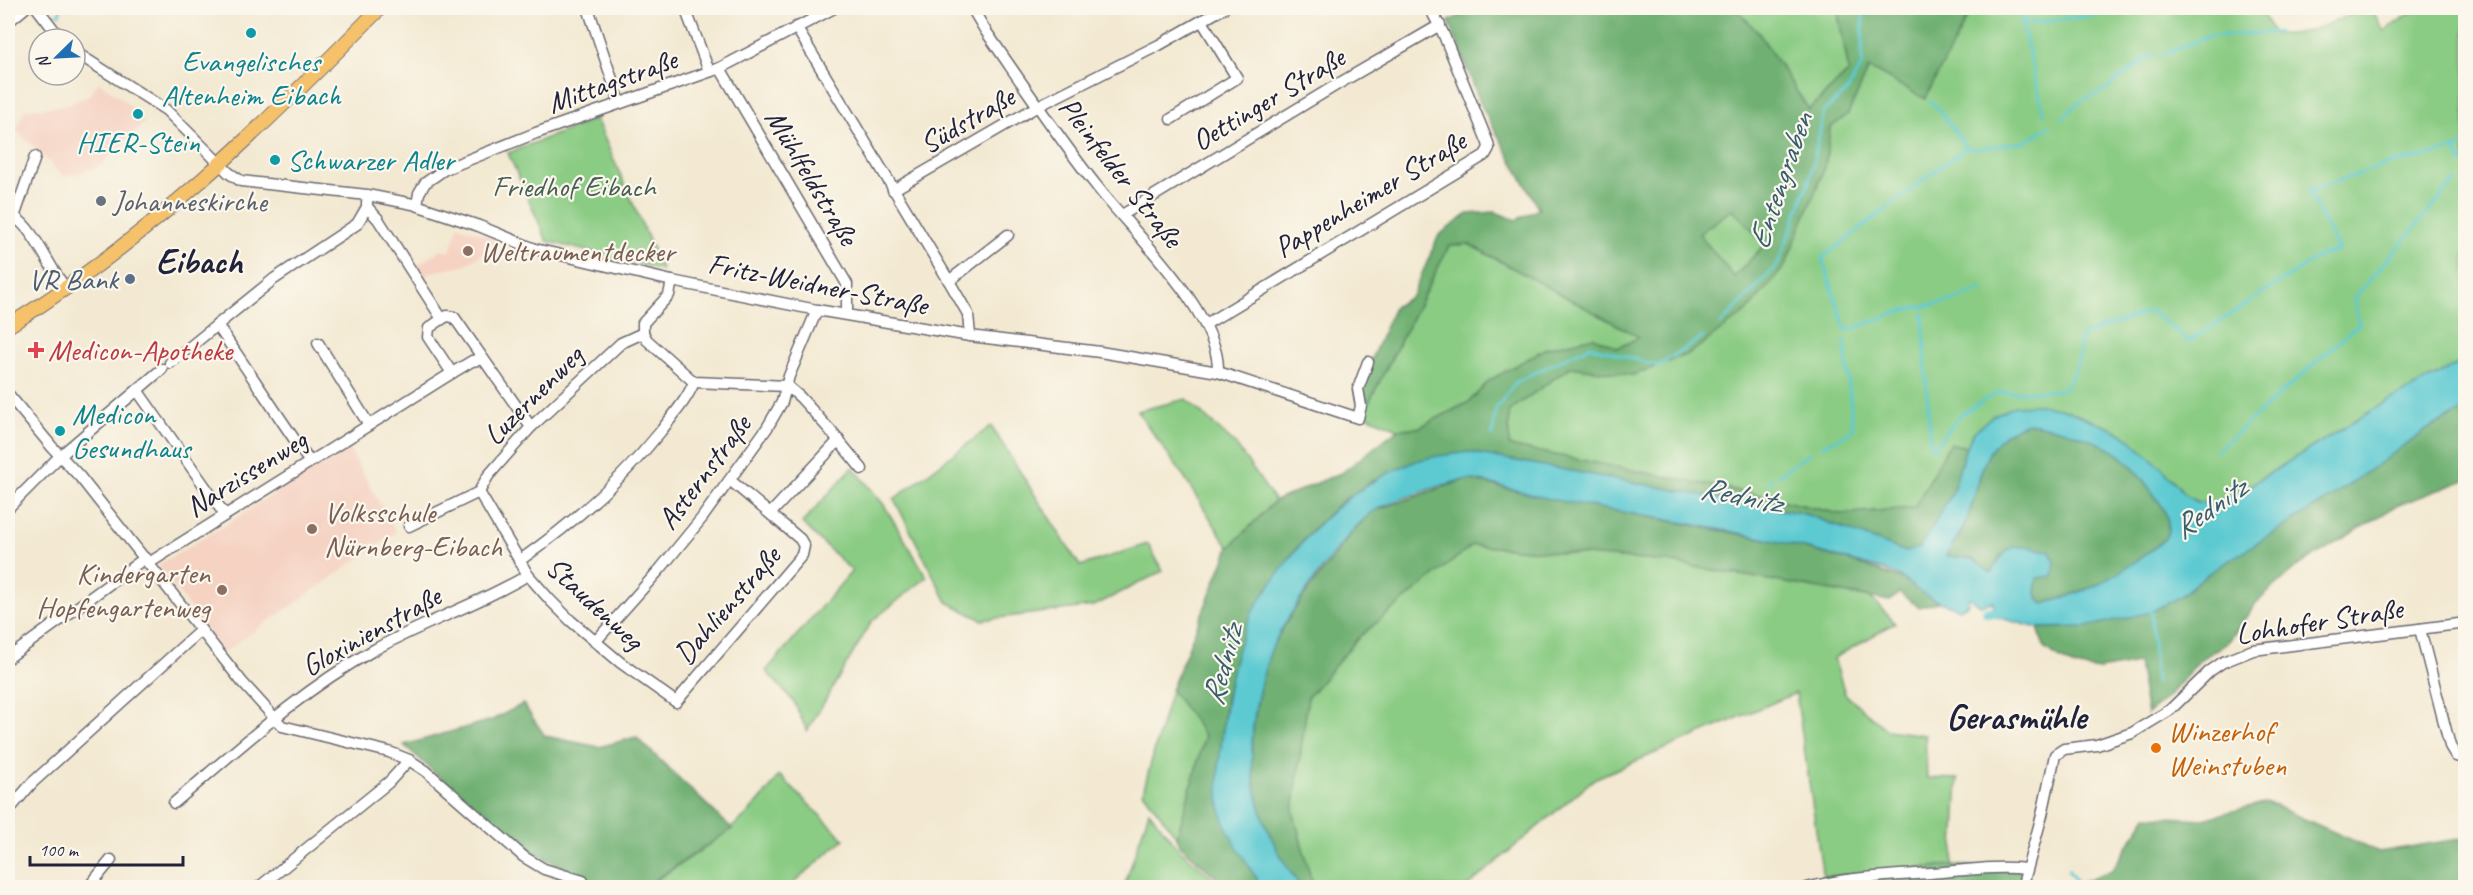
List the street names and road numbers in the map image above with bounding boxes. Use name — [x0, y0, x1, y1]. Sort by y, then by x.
street label: Oettinger Straße — [1184, 37, 1353, 160]
street label: Mittagstraße — [542, 39, 684, 122]
street label: Südstraße — [913, 77, 1023, 162]
street label: Pleinfelder Straße — [1050, 89, 1193, 257]
street label: Mühlfeldstraße — [757, 102, 869, 254]
street label: Pappenheimer Straße — [1267, 121, 1475, 266]
street label: Fritz-Weidner-Straße — [705, 244, 933, 324]
street label: Luzernenweg — [475, 335, 593, 453]
street label: Asternstraße — [649, 405, 761, 537]
street label: Narzissenweg — [178, 420, 315, 525]
street label: Dahlienstraße — [665, 536, 790, 672]
street label: Staudenweg — [538, 548, 654, 660]
street label: Gloxinienstraße — [295, 576, 449, 685]
street label: Lohhofer Straße — [2233, 589, 2407, 653]

